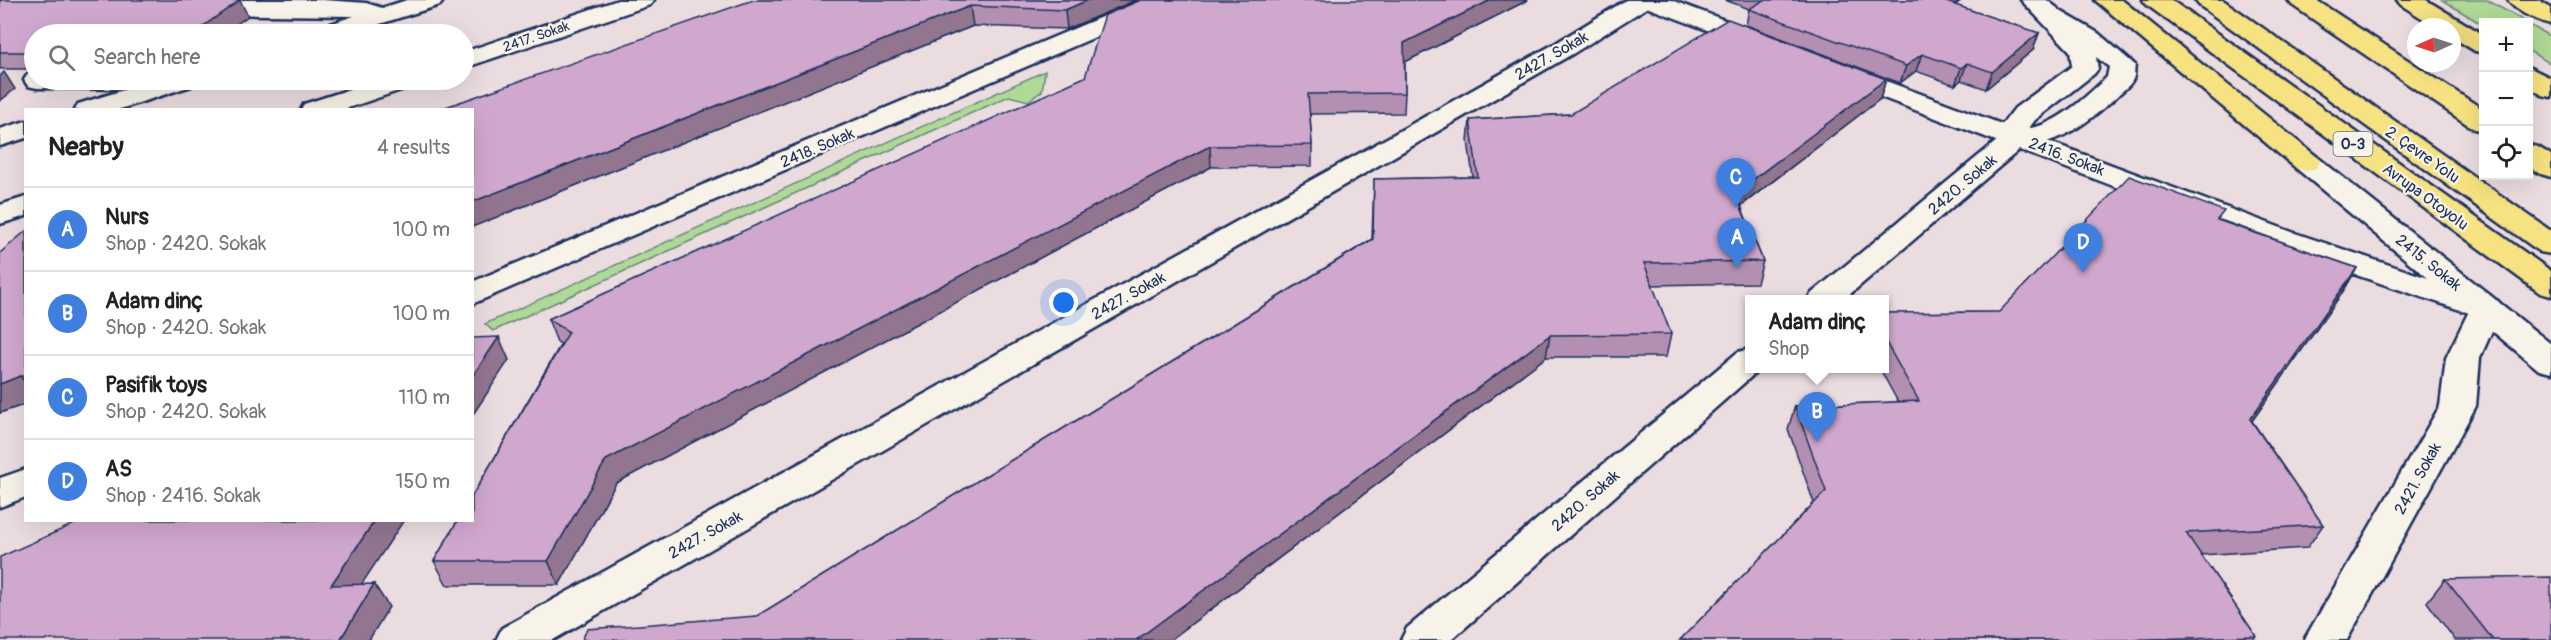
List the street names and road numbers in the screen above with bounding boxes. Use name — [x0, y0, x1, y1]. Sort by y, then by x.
street label: 2417. Sokak — [501, 17, 572, 56]
street label: 2427. Sokak — [1511, 27, 1592, 85]
street label: 2. Çevre Yolu — [2381, 122, 2463, 188]
street label: 2418. Sokak — [777, 123, 858, 172]
road number: O-3 — [2334, 132, 2372, 156]
street label: 2416. Sokak — [2026, 133, 2108, 181]
street label: 2420. Sokak — [1924, 150, 2001, 219]
street label: Avrupa Otoyolu — [2379, 159, 2472, 235]
street label: 2415. Sokak — [2391, 230, 2466, 296]
street label: 2427. Sokak — [1088, 267, 1169, 324]
street label: 2421. Sokak — [2390, 439, 2446, 518]
street label: 2420. Sokak — [1547, 466, 1624, 536]
street label: 2427. Sokak — [665, 506, 746, 563]

